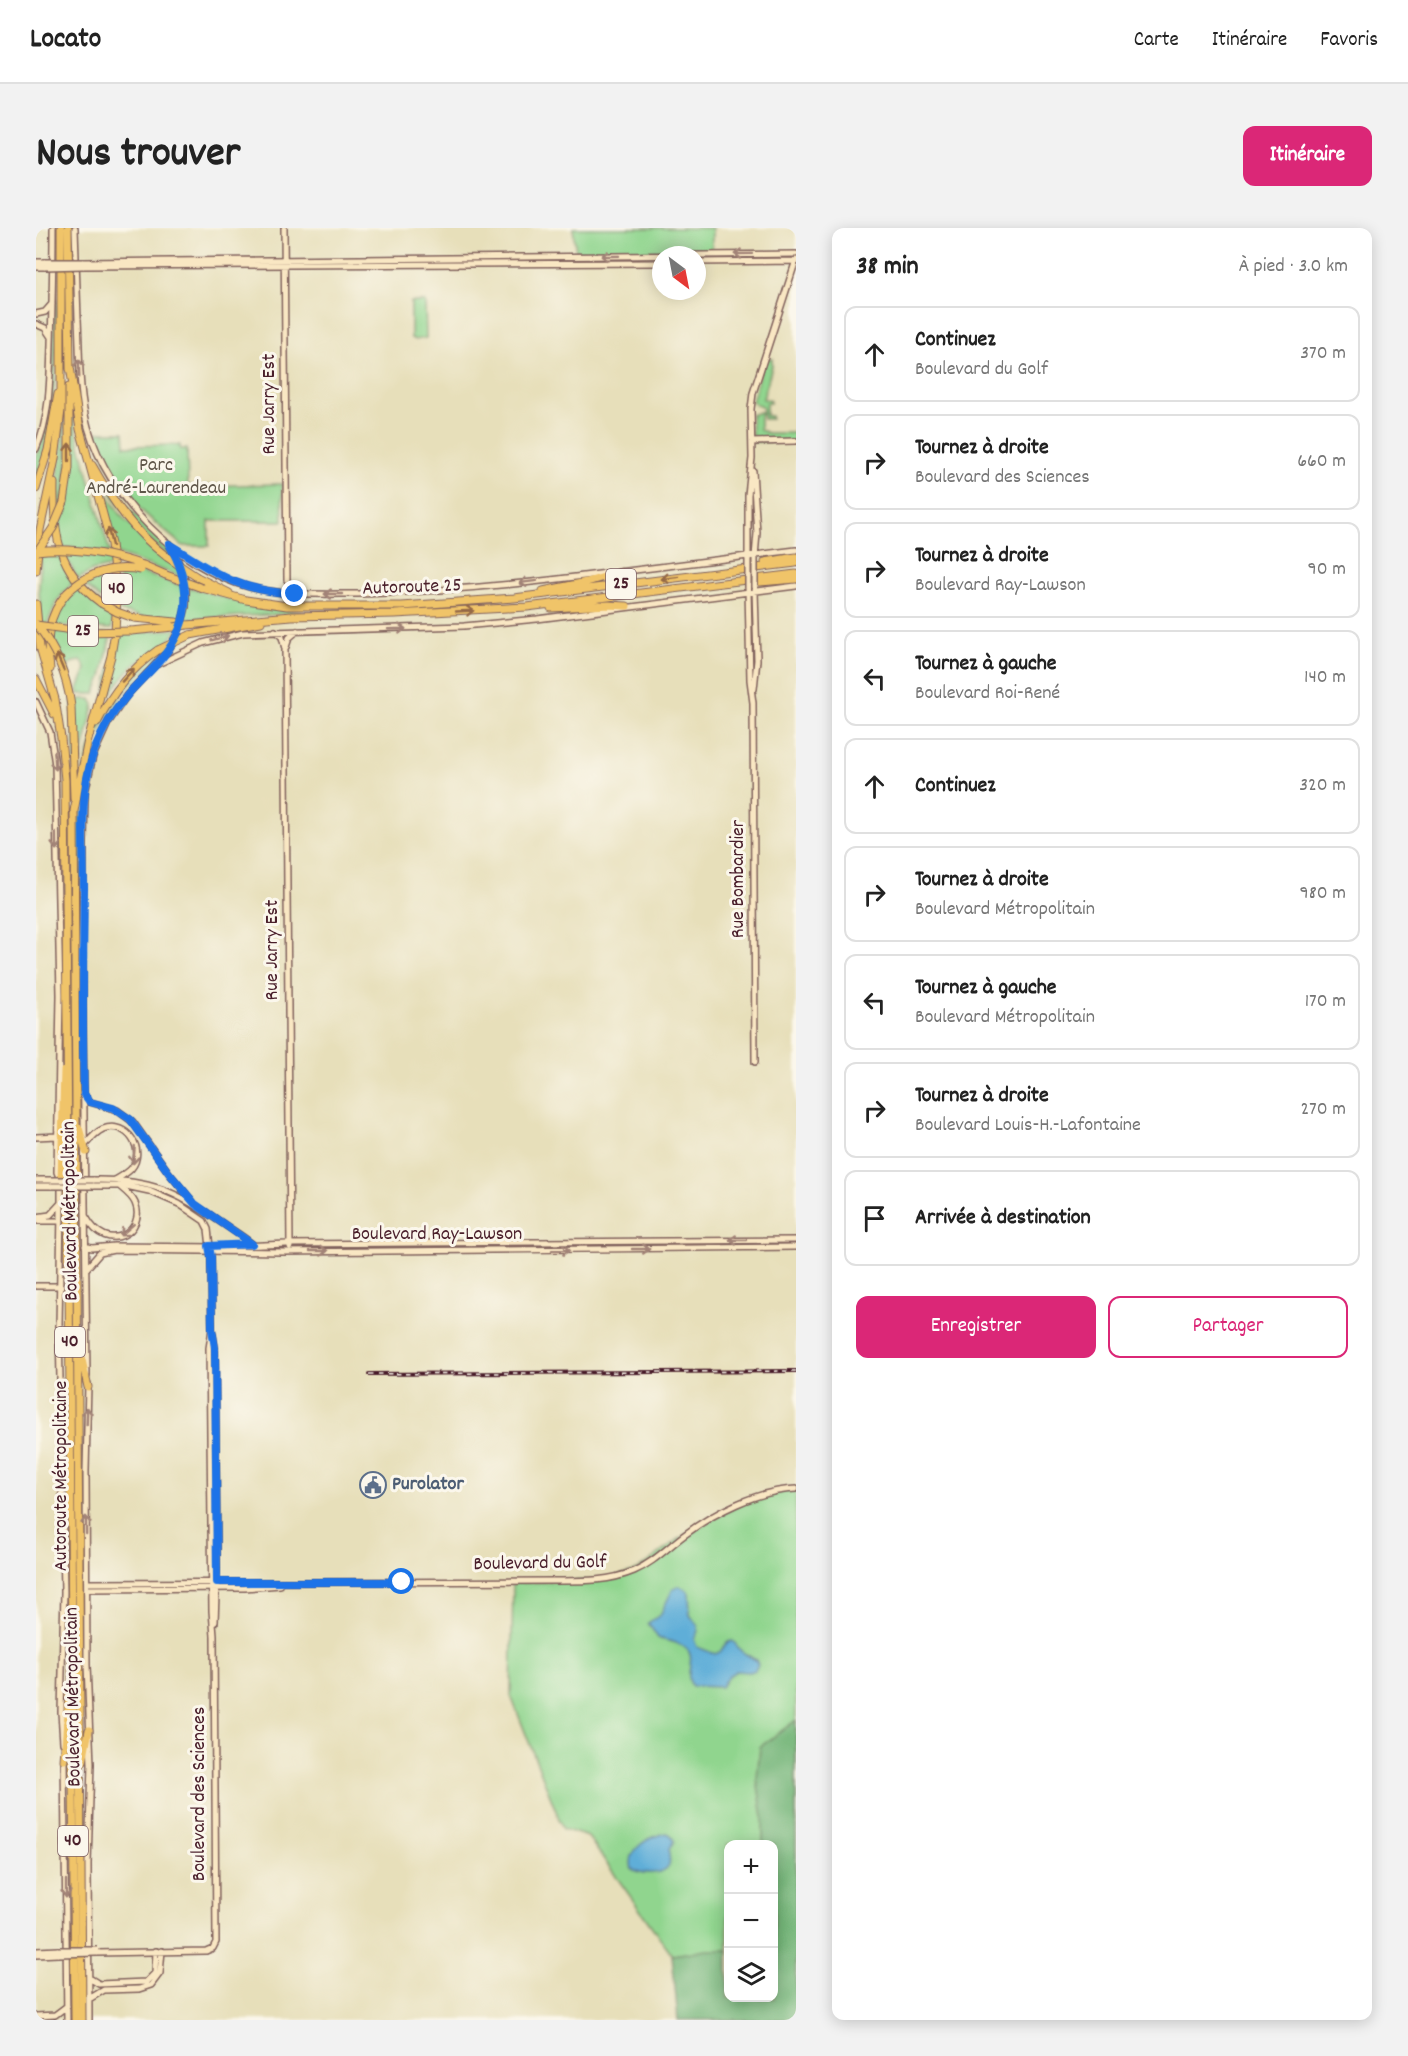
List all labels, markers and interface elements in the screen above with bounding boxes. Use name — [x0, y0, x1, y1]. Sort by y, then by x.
text: Locato — [30, 21, 101, 61]
text: Carte — [1134, 26, 1179, 56]
text: Itinéraire — [1212, 26, 1287, 56]
text: Favoris — [1320, 26, 1378, 56]
text: Nous trouver — [36, 126, 240, 186]
button: Itinéraire — [1243, 126, 1372, 186]
north arrow — [652, 246, 706, 300]
one-way arrow — [733, 248, 753, 260]
text: 38 min — [856, 249, 919, 286]
one-way arrow — [601, 250, 621, 261]
text: À pied · 3.0 km — [1239, 253, 1348, 281]
text: Continuez — [915, 325, 996, 356]
icon: ahead — [858, 338, 891, 371]
text: 370 m — [1300, 340, 1346, 368]
street label: Rue Jarry Est — [256, 354, 284, 454]
text: Boulevard du Golf — [915, 356, 1048, 384]
one-way arrow — [74, 358, 85, 378]
text: Tournez à droite — [915, 433, 1049, 464]
one-way arrow — [63, 443, 75, 463]
icon: right — [858, 446, 891, 479]
text: 660 m — [1297, 448, 1346, 476]
park label: Parc André-Laurendeau — [86, 452, 226, 503]
text: Boulevard des Sciences — [915, 464, 1090, 492]
one-way arrow — [104, 528, 115, 548]
text: Tournez à droite — [915, 541, 1049, 572]
icon: right — [858, 554, 891, 587]
text: 90 m — [1308, 556, 1346, 584]
road number: 25 — [606, 569, 636, 599]
street label: Autoroute 25 — [362, 572, 462, 604]
text: Boulevard Ray-Lawson — [915, 572, 1086, 600]
one-way arrow — [660, 573, 680, 584]
road number: 40 — [102, 574, 132, 604]
one-way arrow — [518, 577, 538, 588]
route end — [281, 580, 307, 606]
one-way arrow — [324, 588, 344, 600]
one-way arrow — [455, 605, 475, 616]
road number: 25 — [68, 616, 98, 646]
one-way arrow — [386, 624, 406, 635]
one-way arrow — [210, 632, 229, 644]
text: Tournez à gauche — [915, 649, 1057, 680]
one-way arrow — [54, 653, 65, 672]
icon: left — [858, 662, 891, 695]
text: 140 m — [1304, 664, 1346, 692]
one-way arrow — [121, 668, 135, 683]
text: Boulevard Roi-René — [915, 680, 1060, 708]
one-way arrow — [49, 751, 60, 771]
icon: ahead — [858, 770, 891, 803]
text: Continuez — [915, 771, 996, 802]
text: 320 m — [1299, 772, 1346, 800]
street label: Rue Bombardier — [725, 819, 753, 938]
one-way arrow — [50, 830, 62, 850]
text: Tournez à droite — [915, 865, 1049, 896]
icon: right — [858, 878, 891, 911]
text: 980 m — [1300, 880, 1346, 908]
text: Boulevard Métropolitain — [915, 896, 1095, 924]
street label: Rue Jarry Est — [259, 900, 287, 1000]
text: Tournez à gauche — [915, 973, 1057, 1004]
icon: left — [858, 986, 891, 1019]
text: 170 m — [1305, 988, 1346, 1016]
text: Boulevard Métropolitain — [915, 1004, 1095, 1032]
text: Tournez à droite — [915, 1081, 1049, 1112]
icon: right — [858, 1094, 891, 1127]
text: 270 m — [1300, 1096, 1346, 1124]
text: Boulevard Louis-H.-Lafontaine — [915, 1112, 1141, 1140]
street label: Boulevard Métropolitain — [55, 1121, 87, 1301]
one-way arrow — [128, 1145, 139, 1164]
icon: arrive — [858, 1202, 891, 1235]
text: Arrivée à destination — [915, 1203, 1091, 1234]
street label: Boulevard Ray-Lawson — [352, 1221, 522, 1249]
one-way arrow — [120, 1223, 135, 1237]
one-way arrow — [728, 1234, 748, 1246]
one-way arrow — [630, 1243, 650, 1255]
one-way arrow — [551, 1244, 571, 1255]
one-way arrow — [309, 1246, 329, 1257]
button: Enregistrer — [856, 1296, 1096, 1358]
button: Partager — [1108, 1296, 1348, 1358]
road number: 40 — [55, 1327, 85, 1357]
street label: Autoroute Métropolitaine — [48, 1381, 76, 1571]
one-way arrow — [81, 1407, 93, 1427]
public building icon: Purolator — [358, 1470, 388, 1500]
place label: Purolator — [392, 1471, 464, 1499]
one-way arrow — [80, 1515, 92, 1535]
street label: Boulevard du Golf — [473, 1549, 608, 1579]
route start — [388, 1568, 414, 1594]
street label: Boulevard Métropolitain — [58, 1607, 90, 1787]
street label: Boulevard des Sciences — [186, 1707, 214, 1881]
road number: 40 — [58, 1826, 88, 1856]
map controls — [724, 1840, 778, 2002]
button: + — [724, 1840, 778, 1894]
one-way arrow — [60, 1879, 72, 1899]
button: − — [724, 1894, 778, 1948]
button: layers — [724, 1948, 778, 2002]

